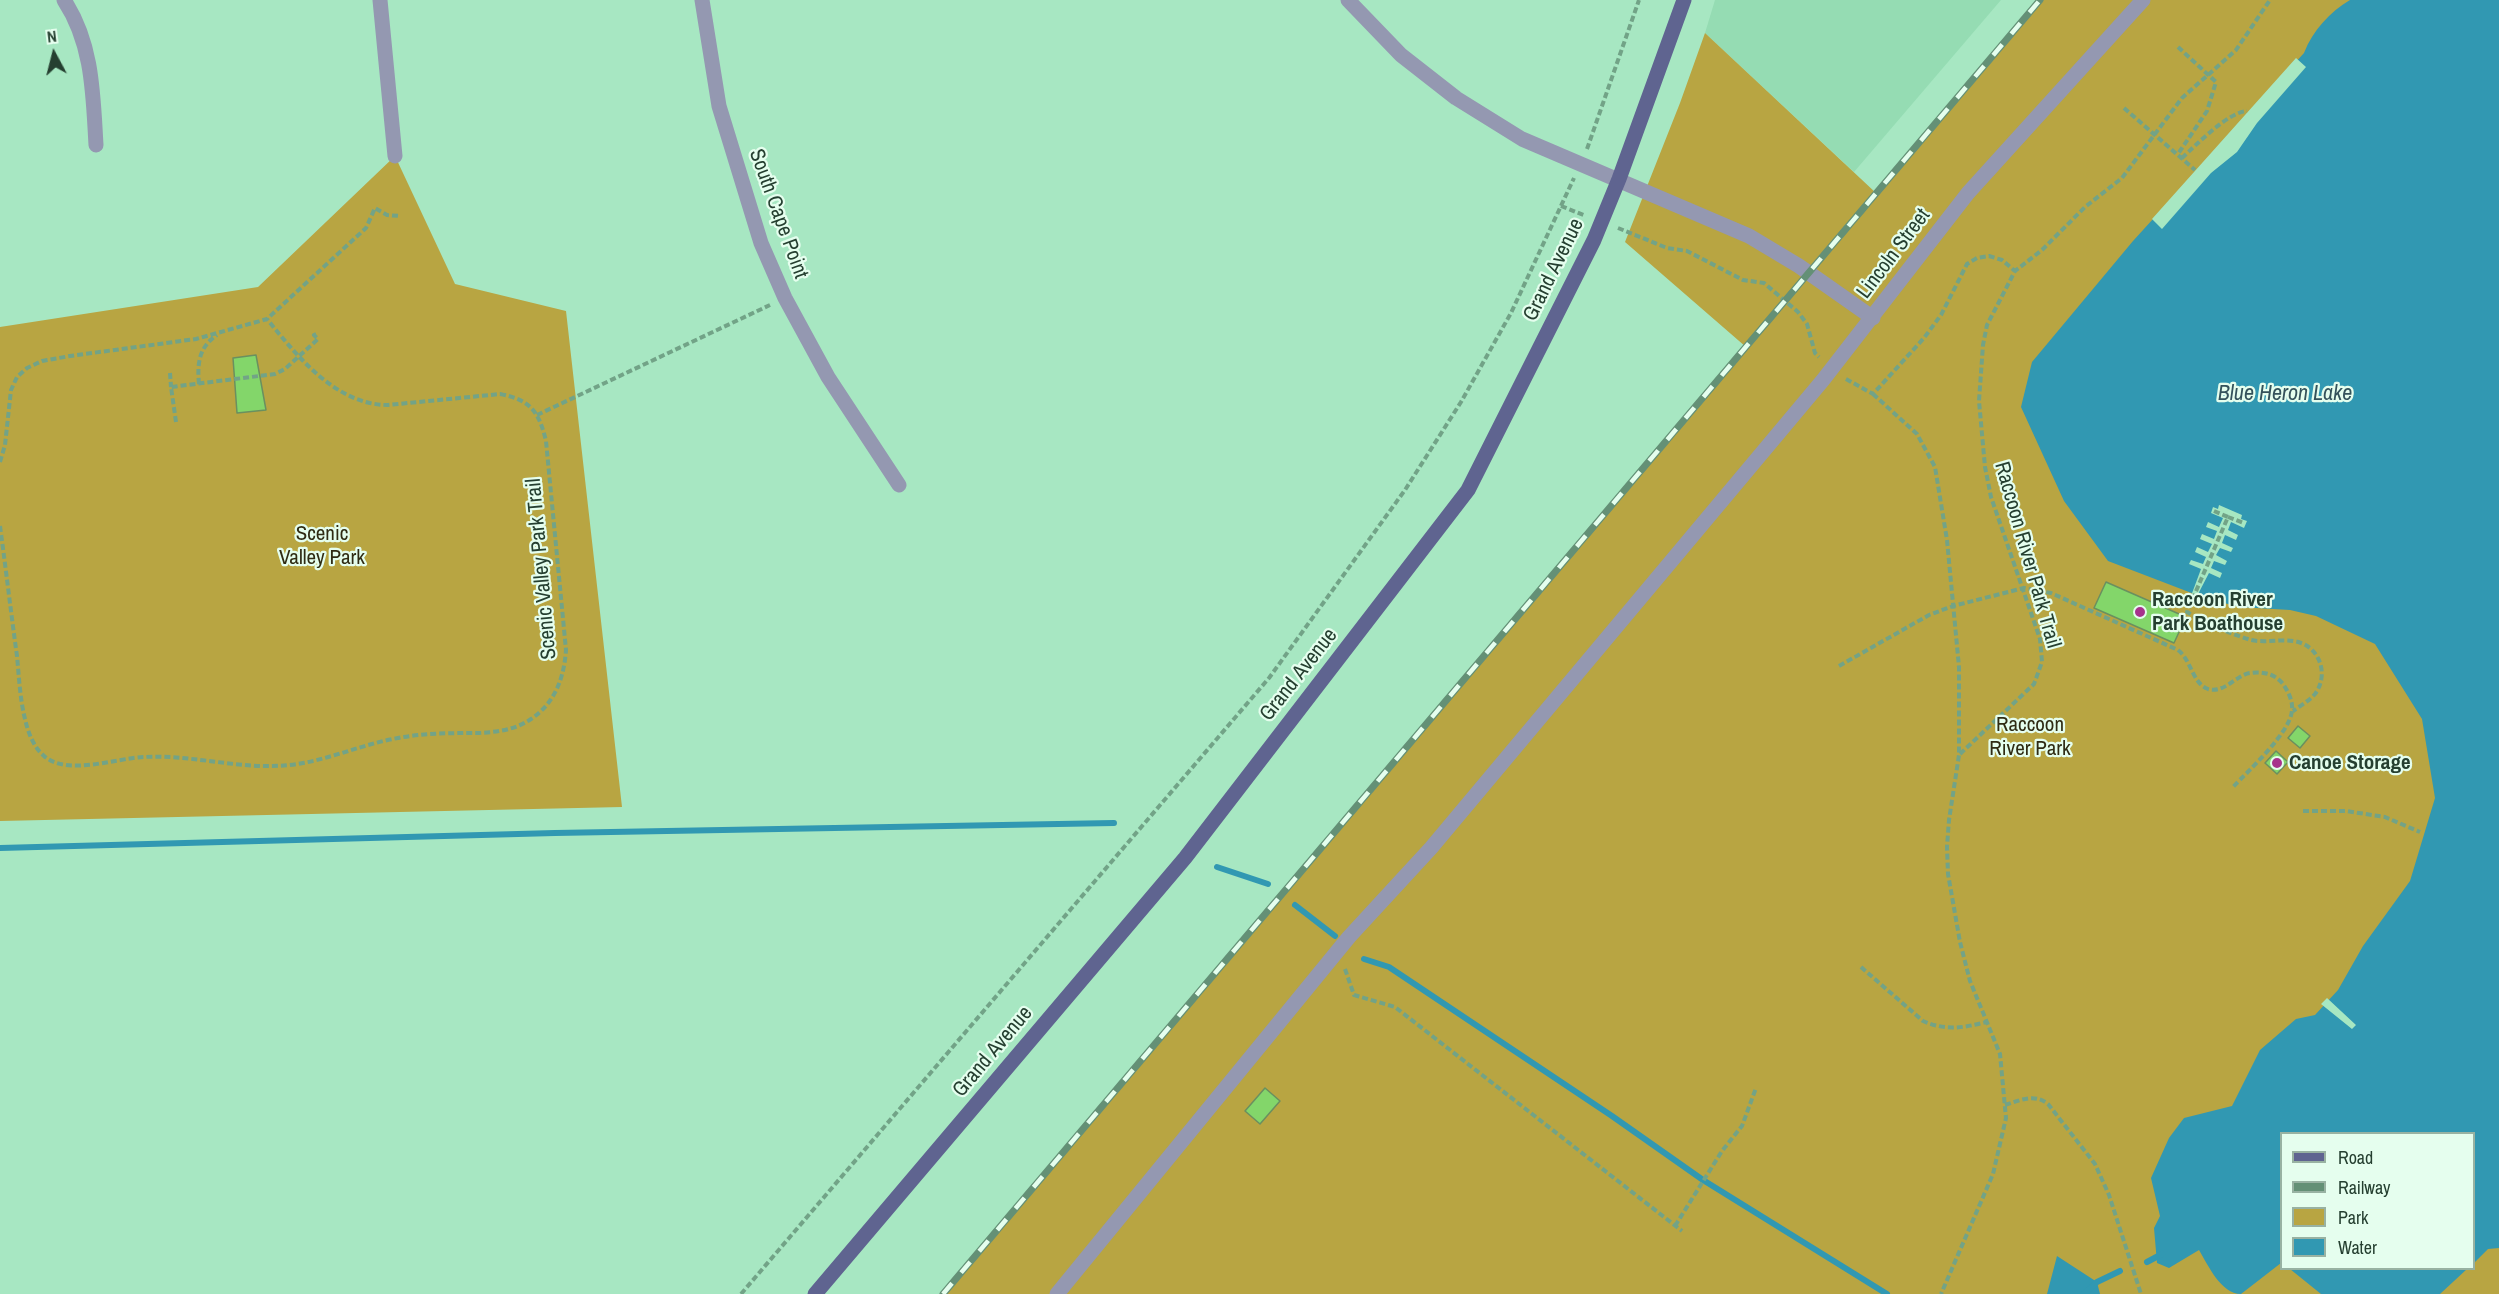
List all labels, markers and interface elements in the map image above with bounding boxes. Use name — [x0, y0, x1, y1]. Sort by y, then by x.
north arrow — [24, 24, 84, 84]
text: N — [46, 25, 58, 48]
street label: South Cape Point — [743, 146, 813, 282]
street label: Lincoln Street — [1852, 204, 1936, 304]
street label: Grand Avenue — [1518, 215, 1590, 325]
water label: Blue Heron Lake — [2218, 381, 2352, 407]
street label: Raccoon River Park Trail — [1988, 459, 2066, 651]
street label: Scenic Valley Park Trail — [522, 477, 562, 661]
park label: Scenic Valley Park — [279, 521, 365, 571]
place label: Raccoon River Park Boathouse — [2152, 587, 2283, 637]
marker: Raccoon River Park Boathouse — [2133, 605, 2147, 619]
street label: Grand Avenue — [1255, 624, 1343, 726]
park label: Raccoon River Park — [1989, 712, 2071, 762]
place label: Canoe Storage — [2289, 750, 2411, 776]
marker: Canoe Storage — [2270, 756, 2284, 770]
street label: Grand Avenue — [948, 1001, 1038, 1103]
legend — [2280, 1132, 2475, 1270]
text: Road — [2338, 1145, 2373, 1170]
text: Railway — [2338, 1175, 2391, 1200]
text: Park — [2338, 1205, 2368, 1230]
text: Water — [2338, 1235, 2377, 1260]

